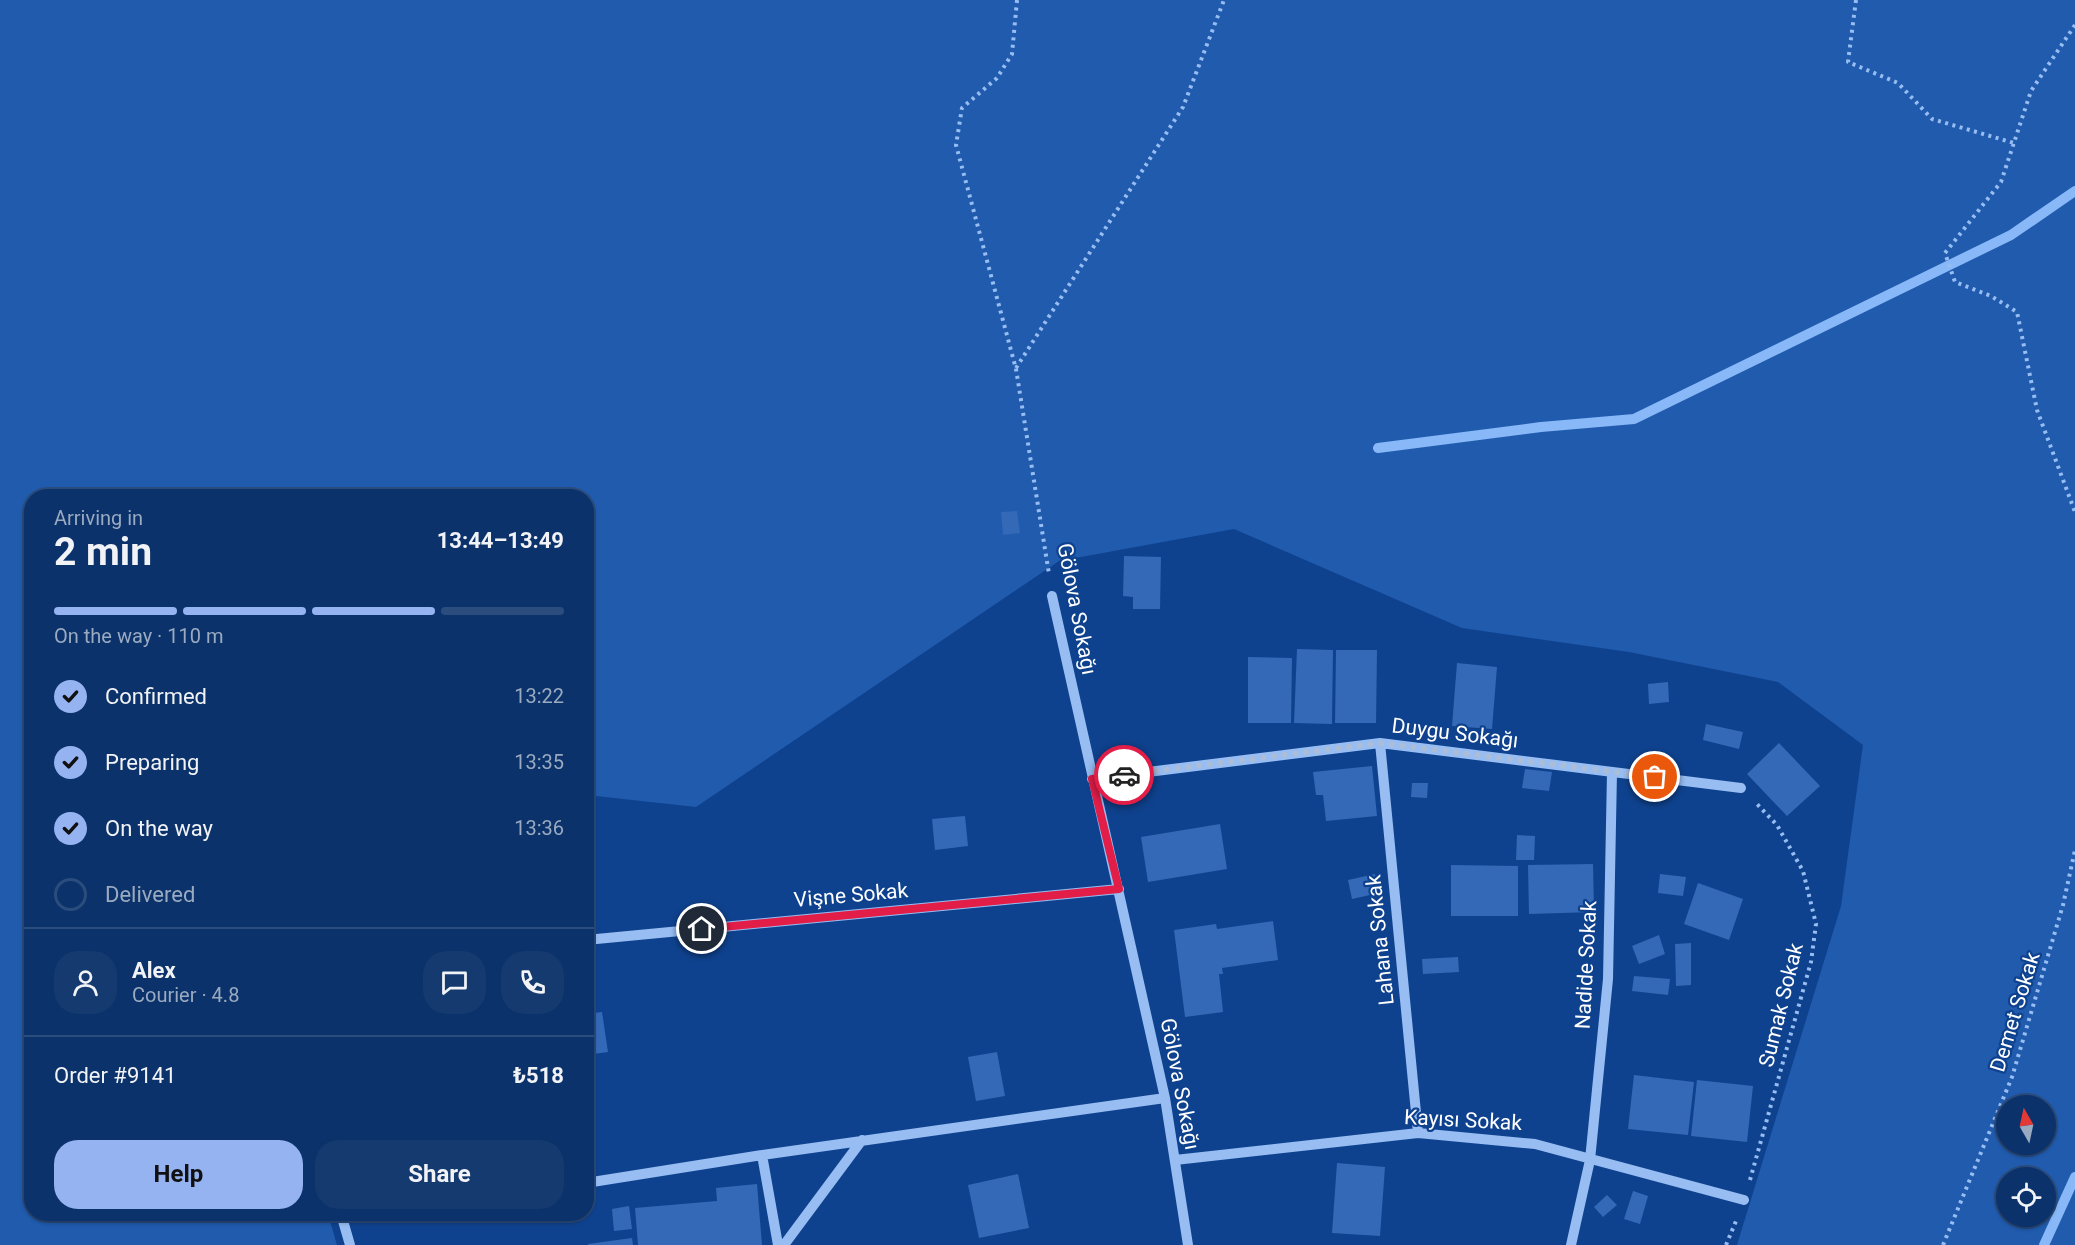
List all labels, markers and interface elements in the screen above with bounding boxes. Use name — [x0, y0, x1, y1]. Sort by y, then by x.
text: Arriving in — [54, 506, 143, 530]
text: 13:44–13:49 — [437, 528, 564, 553]
text: 2 min — [54, 529, 152, 575]
street label: Gölova Sokağı — [1052, 541, 1102, 677]
text: On the way · 110 m — [54, 624, 223, 648]
icon: check — [54, 680, 87, 713]
text: Confirmed — [105, 684, 207, 709]
text: 13:22 — [514, 684, 564, 708]
street label: Duygu Sokağı — [1390, 713, 1520, 753]
courier — [1094, 745, 1154, 805]
icon: check — [54, 746, 87, 779]
text: Preparing — [105, 750, 199, 775]
text: 13:35 — [514, 750, 564, 774]
pin — [1629, 751, 1680, 802]
icon: car — [1108, 759, 1141, 792]
icon: bag — [1638, 760, 1671, 793]
icon: check — [54, 812, 87, 845]
text: On the way — [105, 816, 213, 841]
text: 13:36 — [514, 816, 564, 840]
street label: Lahana Sokak — [1361, 873, 1399, 1006]
street label: Vişne Sokak — [793, 878, 909, 912]
text: Delivered — [105, 882, 195, 907]
street label: Nadide Sokak — [1571, 900, 1601, 1030]
pin — [676, 903, 727, 954]
icon: home — [685, 912, 718, 945]
street label: Sumak Sokak — [1754, 940, 1808, 1069]
street label: Demet Sokak — [1985, 949, 2045, 1075]
button: person — [54, 951, 117, 1014]
button: chat — [423, 951, 486, 1014]
button: phone — [501, 951, 564, 1014]
text: Alex — [132, 958, 176, 983]
text: Courier · 4.8 — [132, 983, 239, 1007]
street label: Gölova Sokağı — [1155, 1016, 1205, 1152]
text: Order #9141 — [54, 1063, 176, 1088]
text: ₺518 — [513, 1063, 564, 1088]
north arrow — [1996, 1095, 2056, 1155]
map controls — [1996, 1095, 2056, 1227]
street label: Kayısı Sokak — [1403, 1105, 1523, 1135]
button: Help — [54, 1140, 303, 1209]
button: Share — [315, 1140, 564, 1209]
button: locate — [1996, 1167, 2056, 1227]

